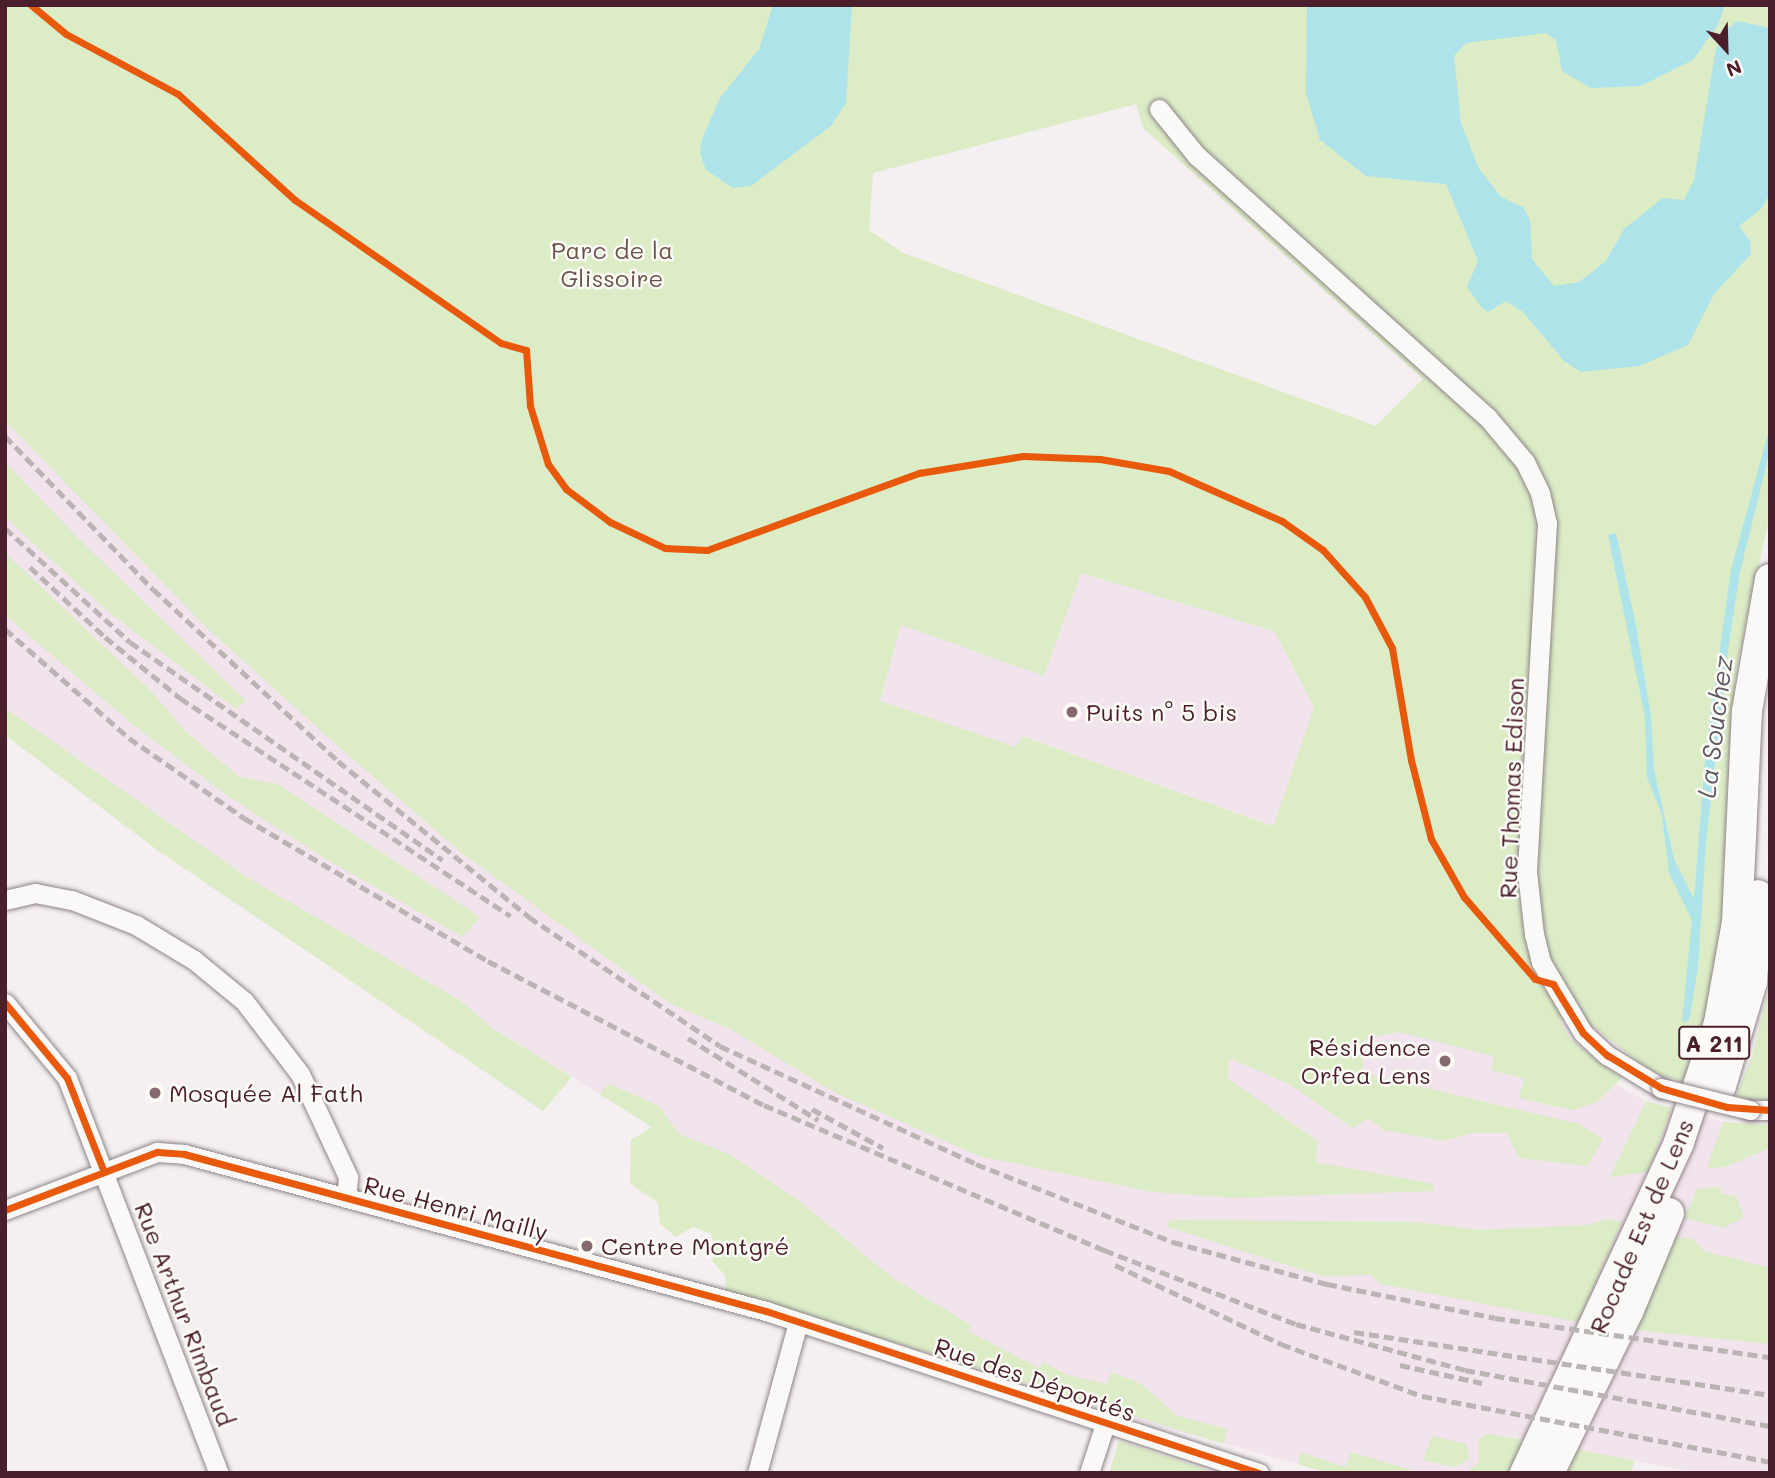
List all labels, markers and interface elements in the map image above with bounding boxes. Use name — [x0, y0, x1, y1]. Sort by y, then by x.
north arrow — [1691, 14, 1761, 84]
text: N — [1723, 55, 1745, 83]
park label: Parc de la Glissoire — [551, 236, 673, 292]
water label: La Souchez — [1691, 654, 1739, 800]
street label: Rue Thomas Edison — [1493, 677, 1529, 899]
place label: Puits n° 5 bis — [1086, 698, 1237, 726]
marker: Puits n° 5 bis — [1064, 704, 1080, 720]
road number: A 211 — [1677, 1024, 1751, 1062]
place label: Résidence Orfea Lens — [1301, 1033, 1431, 1089]
marker: Résidence Orfea Lens — [1437, 1053, 1453, 1069]
place label: Mosquée Al Fath — [169, 1079, 363, 1107]
marker: Mosquée Al Fath — [147, 1085, 163, 1101]
street label: Rocade Est de Lens — [1583, 1114, 1699, 1338]
street label: Rue Henri Mailly — [361, 1170, 551, 1246]
street label: Rue Arthur Rimbaud — [129, 1198, 241, 1430]
place label: Centre Montgré — [601, 1232, 789, 1260]
marker: Centre Montgré — [579, 1238, 595, 1254]
street label: Rue des Déportés — [931, 1331, 1139, 1427]

